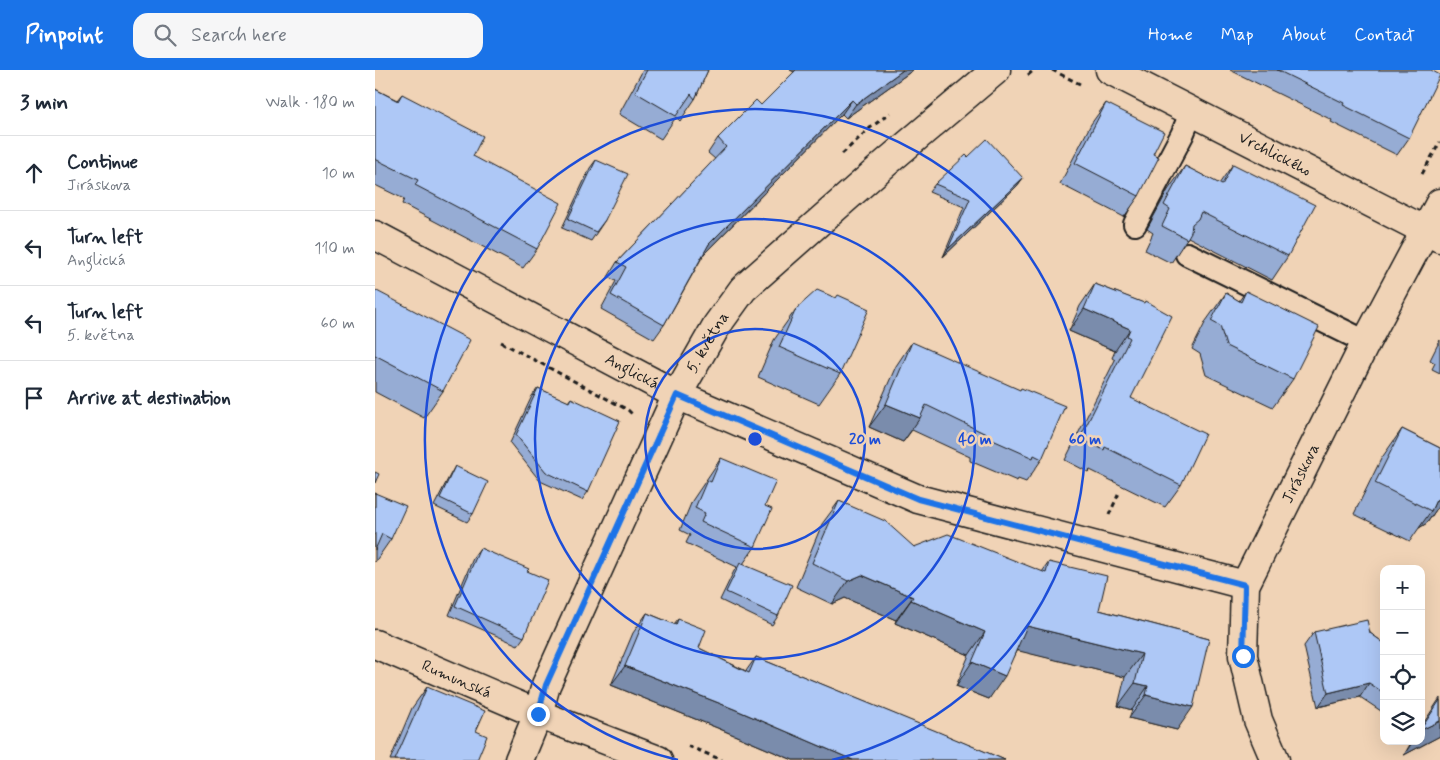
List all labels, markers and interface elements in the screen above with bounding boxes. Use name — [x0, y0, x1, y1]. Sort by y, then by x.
search box — [133, 13, 483, 58]
text: Pinpoint — [25, 20, 103, 51]
icon: search — [151, 21, 179, 49]
text: Search here — [191, 23, 287, 48]
text: Home — [1148, 23, 1193, 47]
text: Map — [1221, 23, 1254, 47]
text: About — [1282, 23, 1326, 47]
text: Contact — [1354, 23, 1415, 47]
text: 3 min — [20, 89, 68, 117]
text: Walk · 180 m — [266, 92, 355, 113]
street label: Vrchlického — [1235, 127, 1315, 181]
text: Continue — [67, 150, 138, 175]
icon: ahead — [20, 159, 48, 187]
text: 10 m — [322, 163, 355, 184]
text: Jiráskova — [67, 175, 131, 196]
text: Turn left — [67, 225, 143, 250]
icon: left — [20, 234, 48, 262]
text: 110 m — [314, 238, 355, 259]
text: Anglická — [67, 250, 126, 271]
text: Turn left — [67, 300, 143, 325]
street label: 5. května — [681, 307, 734, 377]
icon: left — [20, 309, 48, 337]
text: 60 m — [321, 313, 355, 334]
text: 5. května — [67, 325, 135, 346]
street label: Anglická — [601, 348, 663, 394]
icon: arrive — [20, 384, 48, 412]
text: Arrive at destination — [67, 386, 231, 411]
centre of rings — [746, 430, 764, 448]
text: 20 m — [849, 430, 881, 450]
text: 40 m — [958, 430, 992, 450]
text: 60 m — [1069, 430, 1101, 450]
street label: Jiráskova — [1277, 440, 1324, 507]
map controls — [1380, 565, 1425, 745]
button: + — [1380, 565, 1425, 610]
button: − — [1380, 610, 1425, 655]
route start — [1232, 645, 1255, 668]
street label: Rumunská — [419, 655, 495, 703]
button: locate — [1380, 655, 1425, 700]
button: layers — [1380, 700, 1425, 745]
route end — [527, 703, 550, 726]

